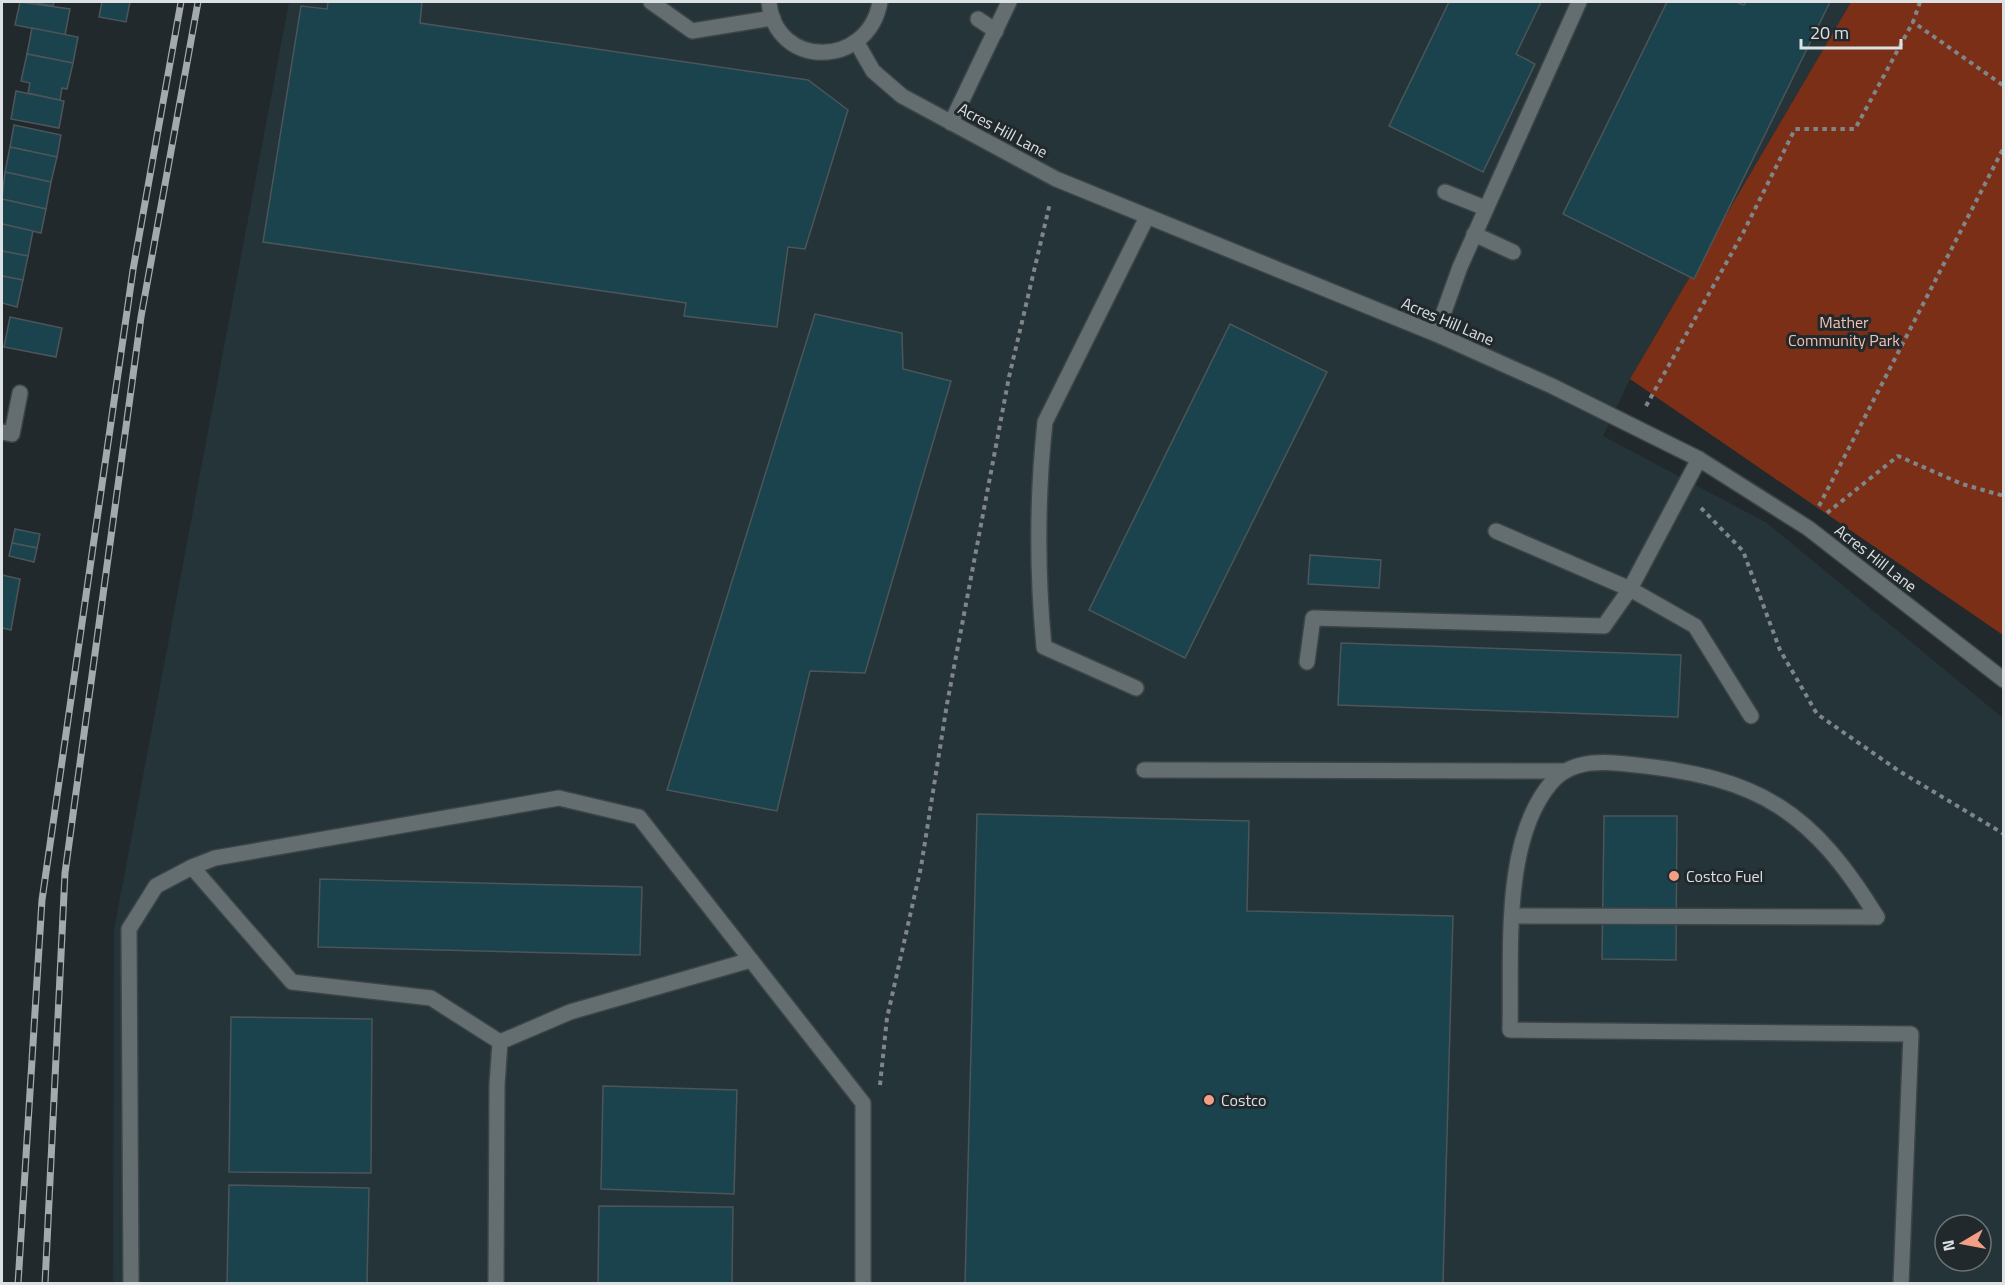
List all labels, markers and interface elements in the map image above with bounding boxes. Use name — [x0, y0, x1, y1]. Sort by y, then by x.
scale bar — [1801, 12, 1902, 50]
text: 20 m — [1810, 19, 1849, 46]
street label: Acres Hill Lane — [954, 96, 1052, 164]
street label: Acres Hill Lane — [1398, 291, 1498, 351]
park label: Mather Community Park — [1788, 310, 1900, 352]
street label: Acres Hill Lane — [1830, 518, 1922, 598]
place label: Costco Fuel — [1686, 864, 1763, 888]
marker: Costco Fuel — [1667, 869, 1681, 883]
place label: Costco — [1221, 1088, 1266, 1112]
marker: Costco — [1202, 1093, 1216, 1107]
north arrow — [1933, 1213, 1993, 1273]
text: N — [1935, 1238, 1961, 1253]

